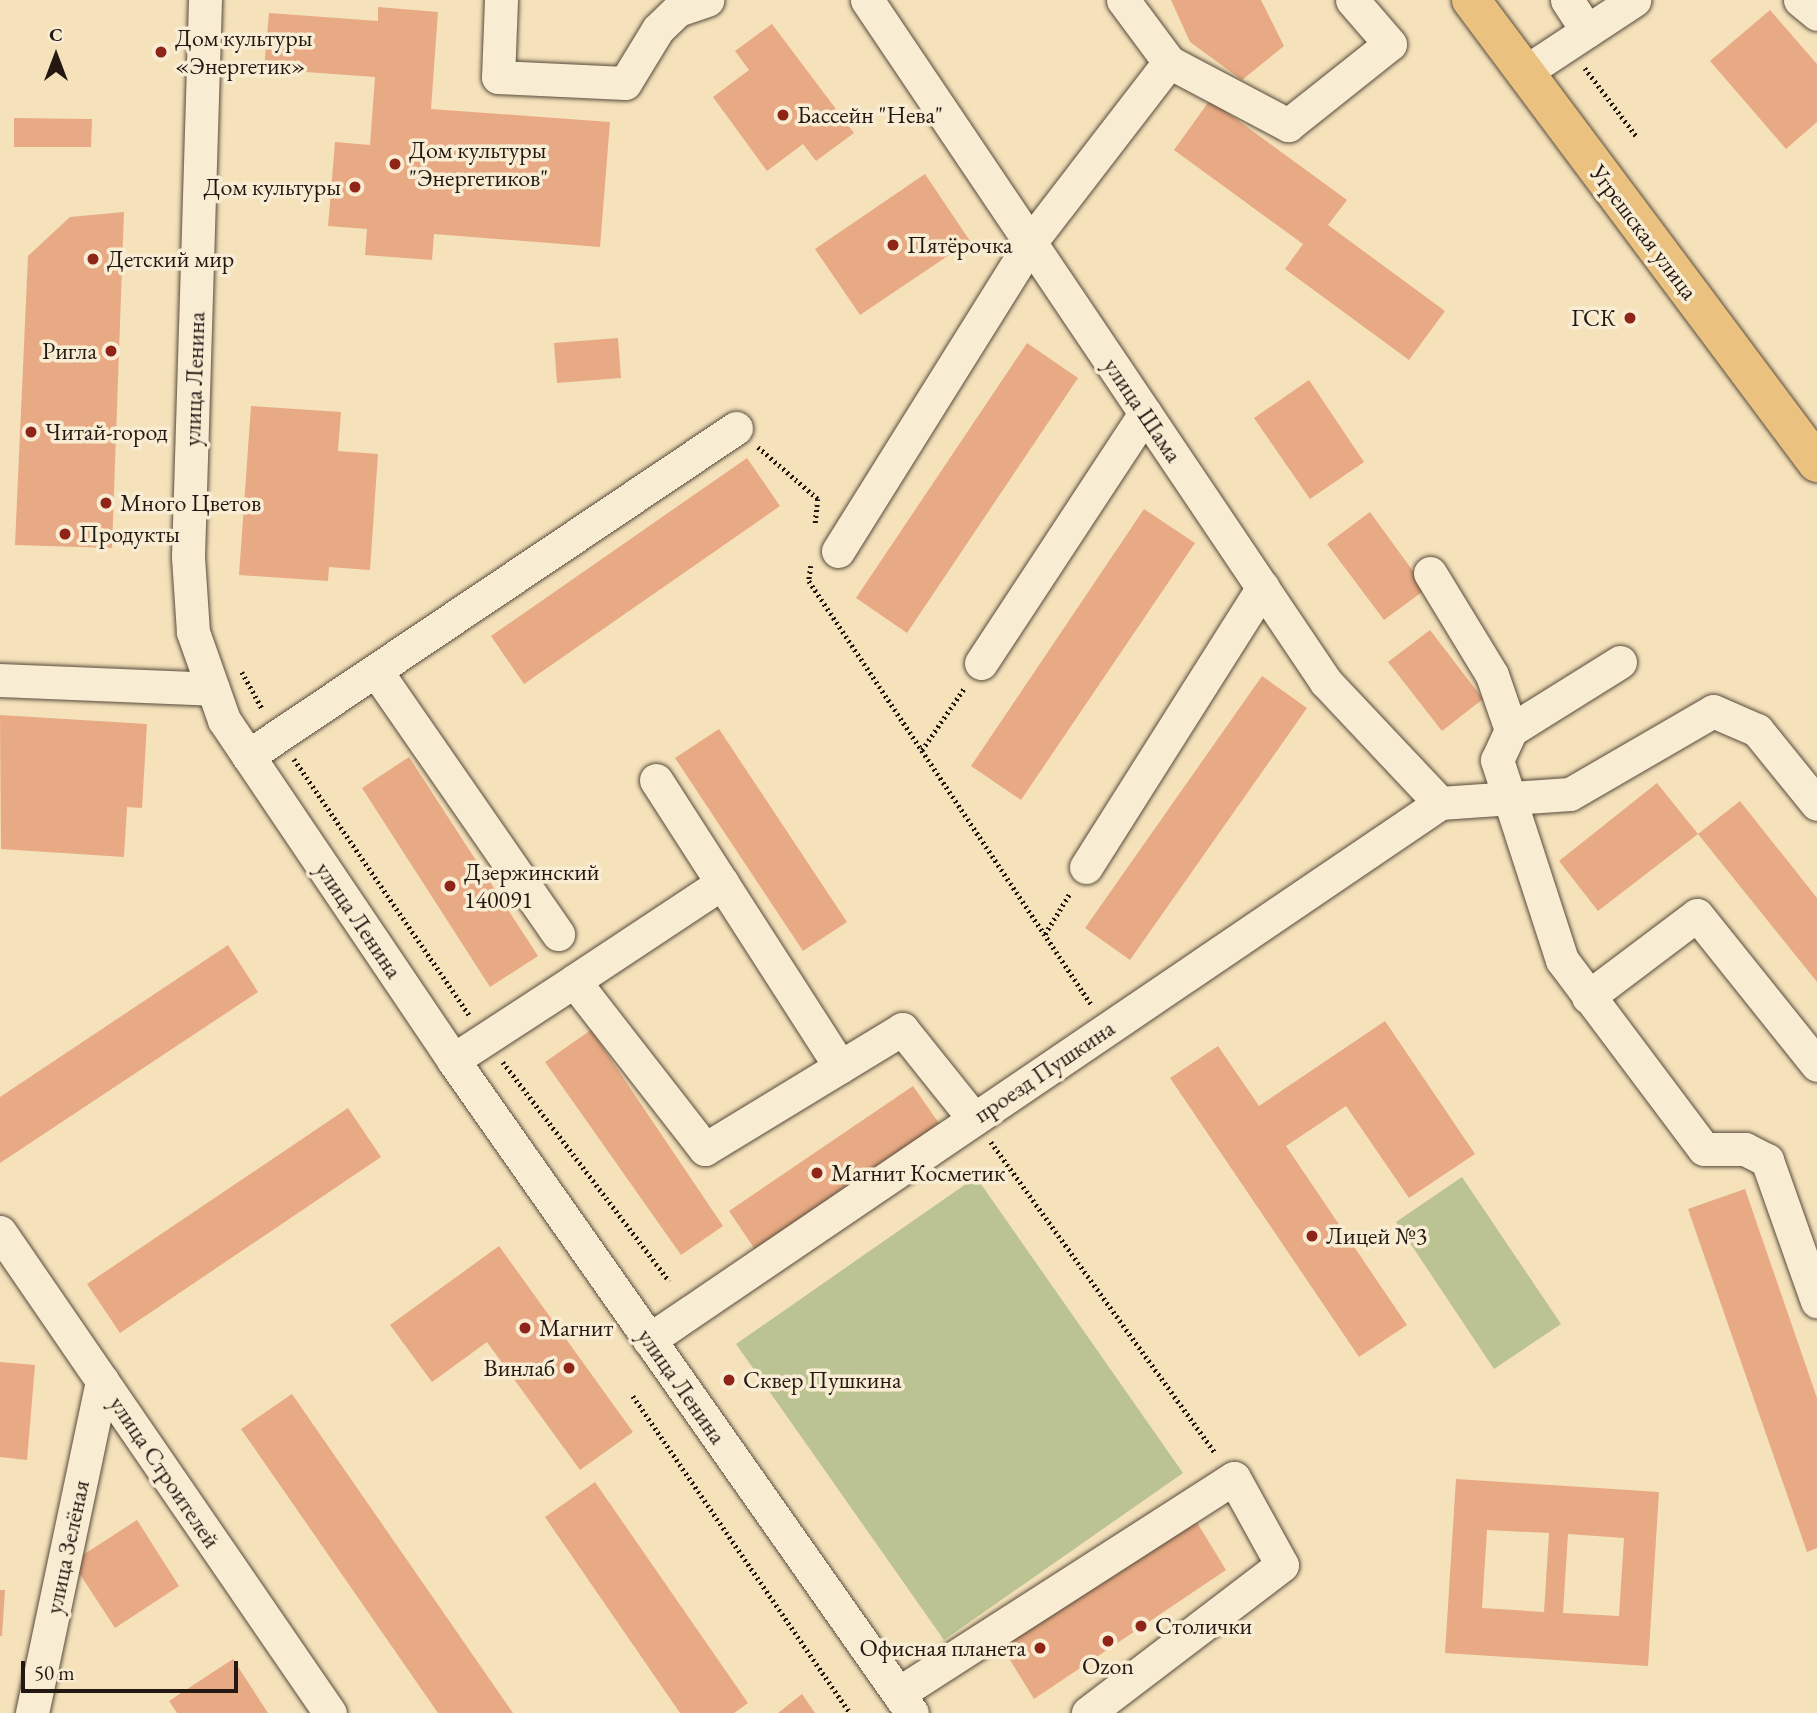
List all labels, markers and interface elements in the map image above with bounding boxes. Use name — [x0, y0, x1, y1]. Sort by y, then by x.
north arrow — [21, 21, 91, 91]
text: С — [49, 22, 63, 47]
place label: Дом культуры «Энергетик» — [175, 24, 312, 80]
marker: Дом культуры «Энергетик» — [153, 44, 169, 60]
place label: Бассейн "Нева" — [797, 101, 943, 129]
marker: Бассейн "Нева" — [775, 107, 791, 123]
place label: Дом культуры "Энергетиков" — [409, 136, 548, 192]
marker: Дом культуры "Энергетиков" — [387, 156, 403, 172]
street label: Угрешская улица — [1584, 159, 1704, 305]
place label: Дом культуры — [204, 173, 341, 201]
marker: Дом культуры — [347, 179, 363, 195]
place label: Пятёрочка — [907, 231, 1013, 259]
marker: Пятёрочка — [885, 237, 901, 253]
place label: Детский мир — [107, 245, 234, 273]
marker: Детский мир — [85, 251, 101, 267]
place label: ГСК — [1571, 304, 1616, 332]
marker: ГСК — [1622, 310, 1638, 326]
street label: улица Ленина — [177, 311, 211, 447]
place label: Ригла — [42, 337, 97, 365]
marker: Ригла — [103, 343, 119, 359]
street label: улица Шама — [1098, 352, 1188, 468]
place label: Читай-город — [45, 418, 168, 446]
marker: Читай-город — [23, 424, 39, 440]
place label: Много Цветов — [120, 489, 261, 517]
marker: Много Цветов — [98, 495, 114, 511]
place label: Продукты — [79, 520, 180, 548]
marker: Продукты — [57, 526, 73, 542]
street label: улица Ленина — [309, 856, 409, 984]
place label: Дзержинский 140091 — [464, 858, 600, 914]
marker: Дзержинский 140091 — [442, 878, 458, 894]
street label: проезд Пушкина — [968, 1013, 1120, 1129]
place label: Магнит Косметик — [831, 1159, 1005, 1187]
marker: Магнит Косметик — [809, 1165, 825, 1181]
place label: Лицей №3 — [1326, 1222, 1427, 1250]
marker: Лицей №3 — [1304, 1228, 1320, 1244]
place label: Магнит — [539, 1314, 613, 1342]
marker: Магнит — [517, 1320, 533, 1336]
street label: улица Ленина — [632, 1323, 732, 1449]
place label: Винлаб — [484, 1354, 555, 1382]
marker: Винлаб — [561, 1360, 577, 1376]
place label: Сквер Пушкина — [743, 1366, 902, 1394]
marker: Сквер Пушкина — [721, 1372, 737, 1388]
street label: улица Строителей — [103, 1390, 227, 1554]
street label: улица Зелёная — [39, 1477, 95, 1617]
place label: Столички — [1155, 1612, 1252, 1640]
marker: Столички — [1133, 1618, 1149, 1634]
marker: Ozon — [1100, 1633, 1116, 1649]
place label: Офисная планета — [859, 1634, 1026, 1662]
marker: Офисная планета — [1032, 1640, 1048, 1656]
scale bar — [24, 1646, 242, 1690]
place label: Ozon — [1082, 1652, 1134, 1680]
text: 50 m — [34, 1659, 75, 1686]

